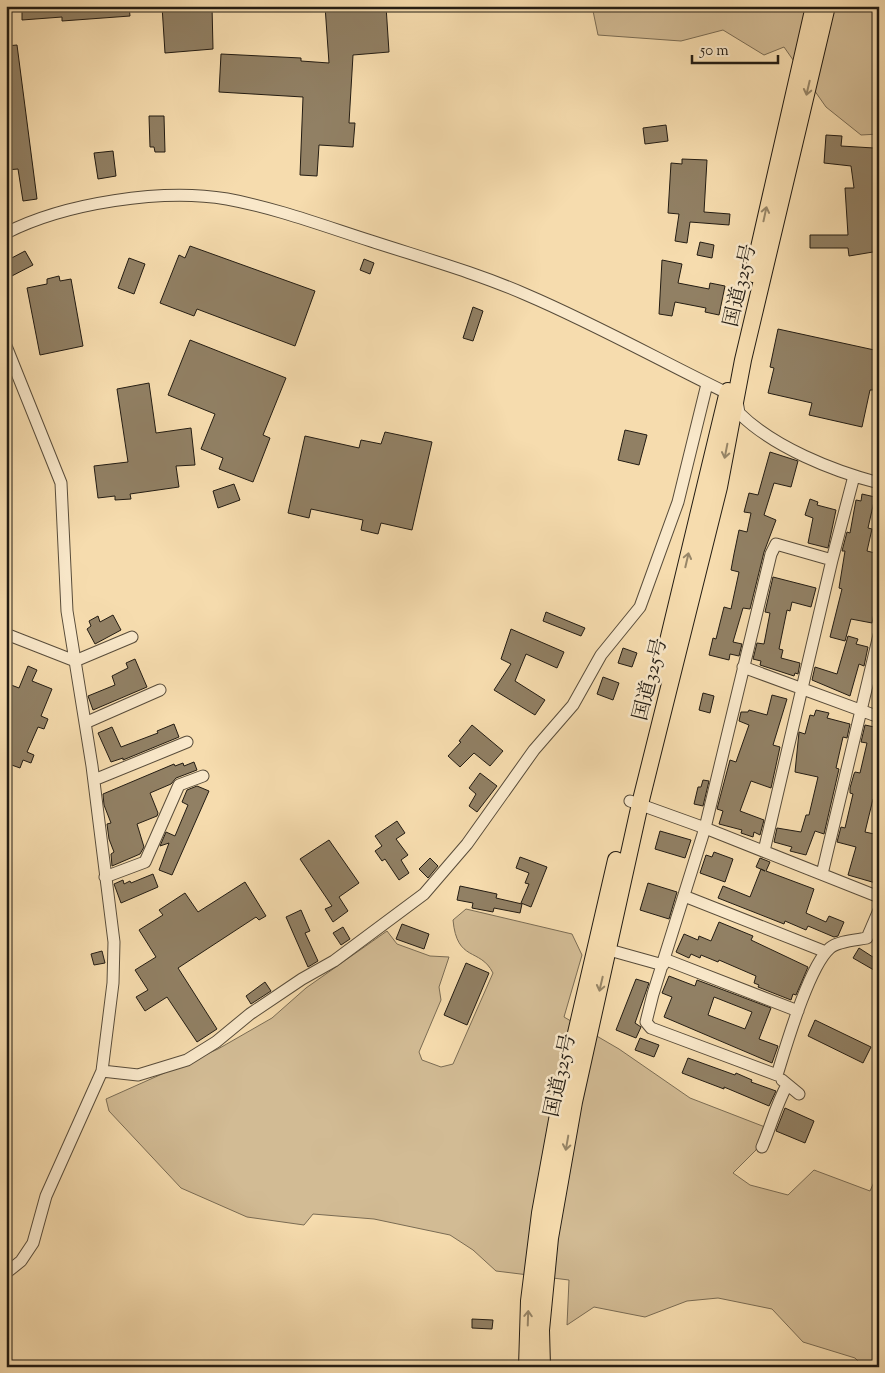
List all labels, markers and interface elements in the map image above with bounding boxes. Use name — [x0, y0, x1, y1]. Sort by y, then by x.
scale bar — [692, 32, 779, 64]
text: 50 m — [699, 41, 729, 62]
one-way arrow — [803, 79, 812, 95]
one-way arrow — [761, 206, 771, 222]
street label: 国道325号 — [718, 241, 765, 330]
one-way arrow — [721, 443, 731, 459]
one-way arrow — [683, 553, 692, 569]
street label: 国道325号 — [627, 635, 676, 724]
one-way arrow — [595, 975, 605, 991]
street label: 国道325号 — [539, 1031, 584, 1120]
one-way arrow — [561, 1134, 571, 1150]
one-way arrow — [524, 1310, 533, 1326]

